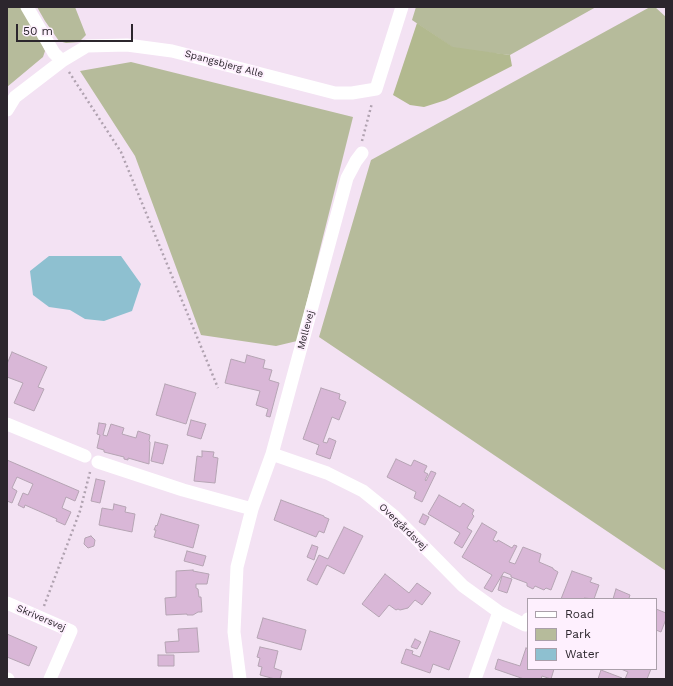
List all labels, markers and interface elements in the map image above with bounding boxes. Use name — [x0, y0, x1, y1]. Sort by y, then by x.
scale bar — [18, 16, 135, 42]
text: 50 m — [23, 24, 53, 38]
street label: Spangsbjerg Alle — [183, 48, 265, 80]
street label: Møllevej — [295, 309, 317, 351]
street label: Overgårdsvej — [376, 501, 430, 553]
legend — [527, 598, 657, 670]
street label: Skriversvej — [15, 602, 67, 634]
text: Road — [565, 607, 594, 621]
text: Park — [565, 627, 591, 641]
text: Water — [565, 647, 599, 661]

